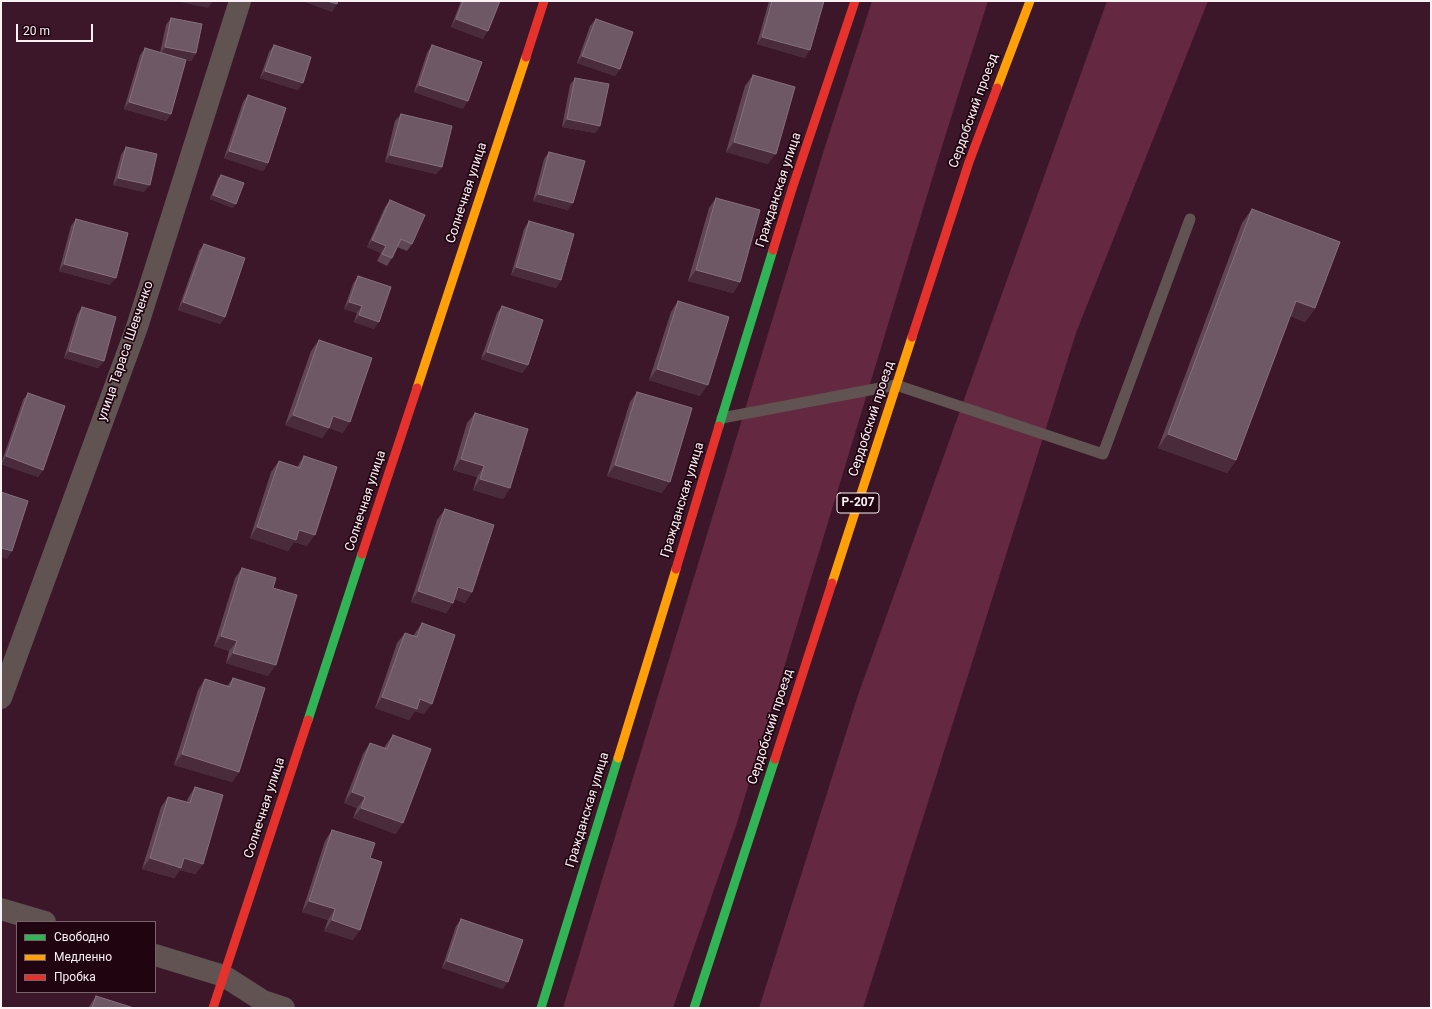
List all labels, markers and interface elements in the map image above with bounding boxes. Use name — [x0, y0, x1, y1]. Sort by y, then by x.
scale bar — [18, 16, 95, 42]
text: 20 m — [23, 24, 50, 38]
street label: Сердобский проезд — [946, 52, 1002, 170]
street label: Гражданская улица — [753, 131, 805, 249]
street label: Солнечная улица — [443, 140, 491, 246]
street label: улица Тараса Шевченко — [95, 279, 157, 423]
street label: Сердобский проезд — [846, 359, 898, 479]
street label: Гражданская улица — [658, 441, 708, 559]
street label: Солнечная улица — [342, 448, 390, 554]
road number: Р-207 — [837, 493, 879, 513]
street label: Сердобский проезд — [745, 667, 797, 787]
street label: Гражданская улица — [563, 751, 613, 869]
street label: Солнечная улица — [241, 755, 289, 861]
legend — [16, 921, 156, 993]
text: Свободно — [54, 930, 110, 944]
text: Медленно — [54, 950, 112, 964]
text: Пробка — [54, 970, 96, 984]

